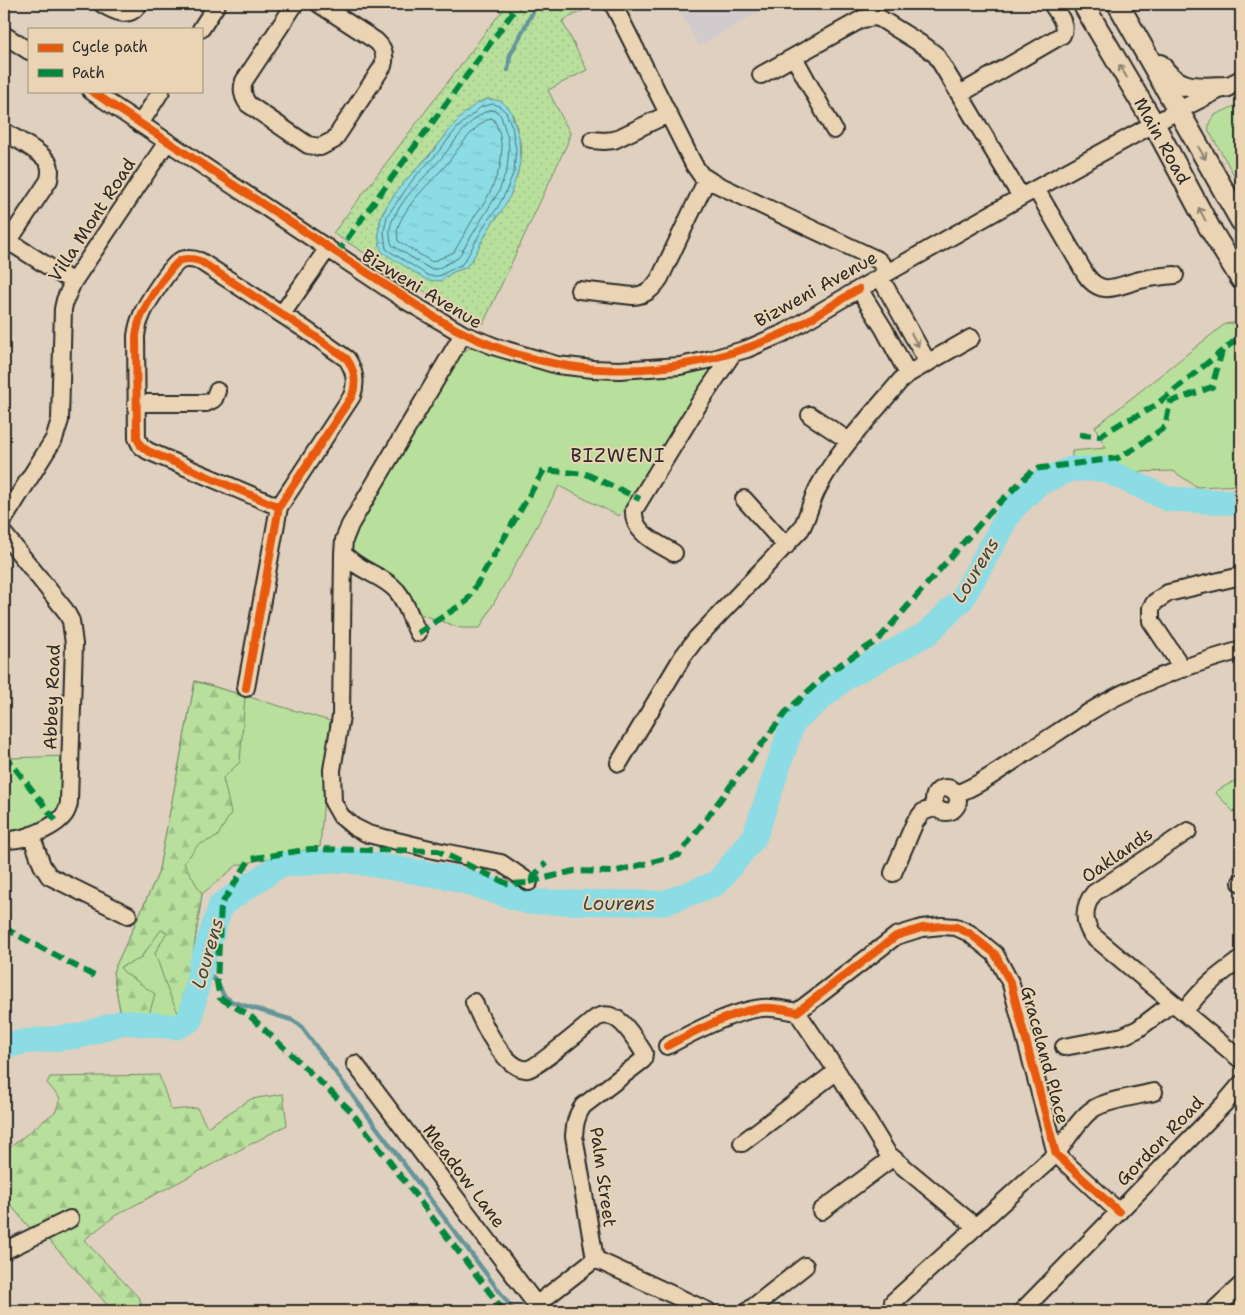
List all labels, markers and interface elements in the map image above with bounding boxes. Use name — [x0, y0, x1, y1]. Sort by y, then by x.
legend — [28, 28, 202, 92]
text: Cycle path — [72, 37, 148, 57]
text: Path — [72, 63, 105, 83]
one-way arrow — [1118, 64, 1128, 79]
street label: Main Road — [1128, 93, 1196, 189]
one-way arrow — [1197, 146, 1207, 161]
street label: Villa Mont Road — [43, 153, 141, 287]
one-way arrow — [1197, 207, 1206, 222]
street label: Bizweni Avenue — [357, 244, 487, 334]
street label: Bizweni Avenue — [750, 245, 882, 333]
one-way arrow — [911, 332, 921, 347]
district label: BIZWENI — [570, 443, 666, 468]
water label: Lourens — [946, 533, 1005, 608]
street label: Abbey Road — [38, 644, 66, 750]
street label: Oaklands — [1077, 822, 1157, 888]
water label: Lourens — [583, 891, 655, 916]
water label: Lourens — [185, 915, 229, 991]
street label: Graceland Place — [1015, 983, 1075, 1127]
street label: Gordon Road — [1111, 1091, 1209, 1191]
street label: Meadow Lane — [417, 1119, 511, 1233]
street label: Palm Street — [584, 1125, 622, 1229]

